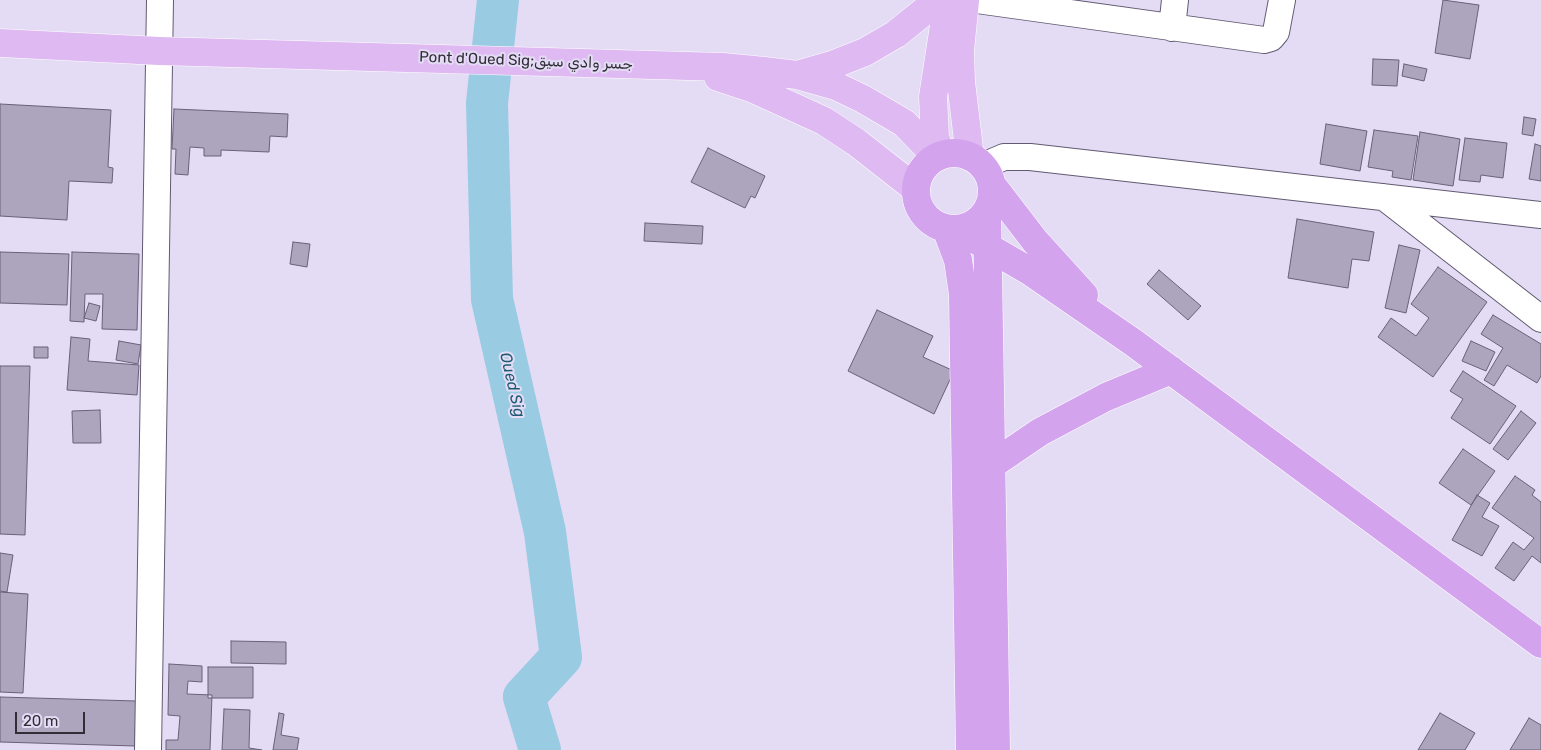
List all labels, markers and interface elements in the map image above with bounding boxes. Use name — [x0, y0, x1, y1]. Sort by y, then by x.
street label: Pont d'Oued Sig;جسر وادي سيق — [419, 48, 633, 74]
water label: Oued Sig — [495, 351, 529, 419]
scale bar — [18, 702, 88, 734]
text: 20 m — [23, 712, 58, 730]

